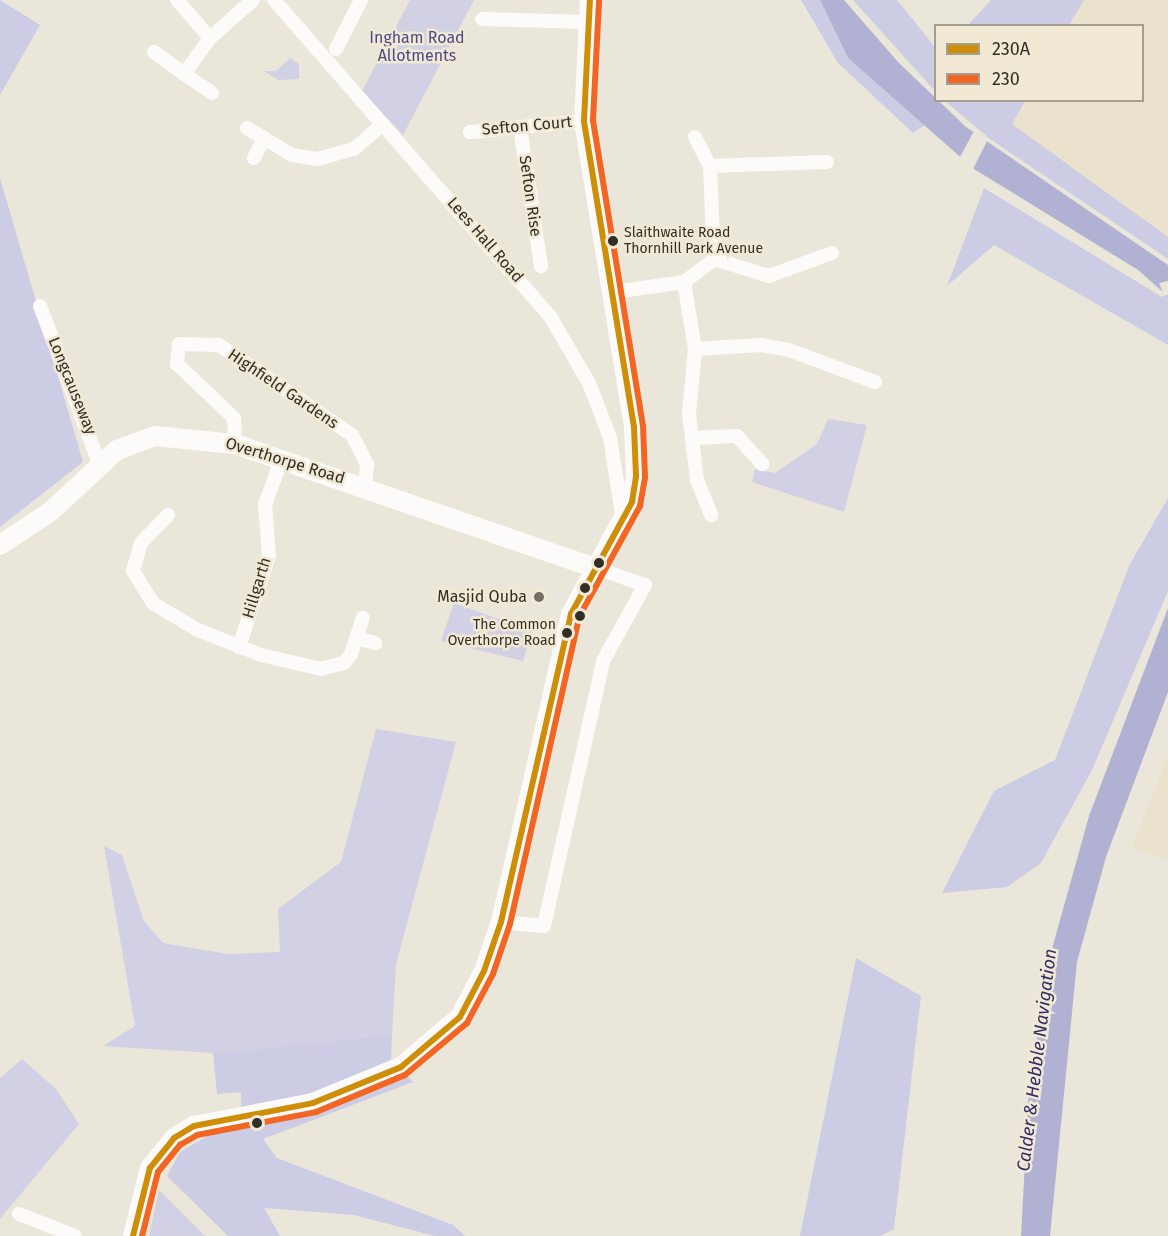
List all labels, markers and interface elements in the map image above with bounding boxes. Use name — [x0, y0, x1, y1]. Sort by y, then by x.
legend — [934, 24, 1144, 102]
park label: Ingham Road Allotments — [369, 28, 465, 66]
text: 230A — [992, 38, 1030, 60]
text: 230 — [992, 68, 1020, 90]
street label: Sefton Court — [481, 112, 573, 140]
street label: Sefton Rise — [515, 154, 545, 238]
street label: Lees Hall Road — [443, 193, 527, 287]
place label: Slaithwaite Road Thornhill Park Avenue — [624, 225, 763, 258]
marker: Slaithwaite Road Thornhill Park Avenue — [607, 235, 619, 247]
street label: Longcauseway — [44, 334, 100, 438]
street label: Highfield Gardens — [224, 345, 342, 433]
street label: Overthorpe Road — [223, 434, 347, 488]
street label: Hillgarth — [239, 555, 275, 621]
unlabelled marker — [593, 557, 605, 569]
unlabelled marker — [579, 582, 591, 594]
place label: Masjid Quba — [437, 587, 527, 607]
marker: Masjid Quba — [532, 590, 546, 604]
unlabelled marker — [574, 610, 586, 622]
place label: The Common Overthorpe Road — [448, 617, 556, 650]
marker: The Common Overthorpe Road — [561, 627, 573, 639]
water label: Calder & Hebble Navigation — [1013, 947, 1061, 1173]
unlabelled marker — [251, 1117, 263, 1129]

